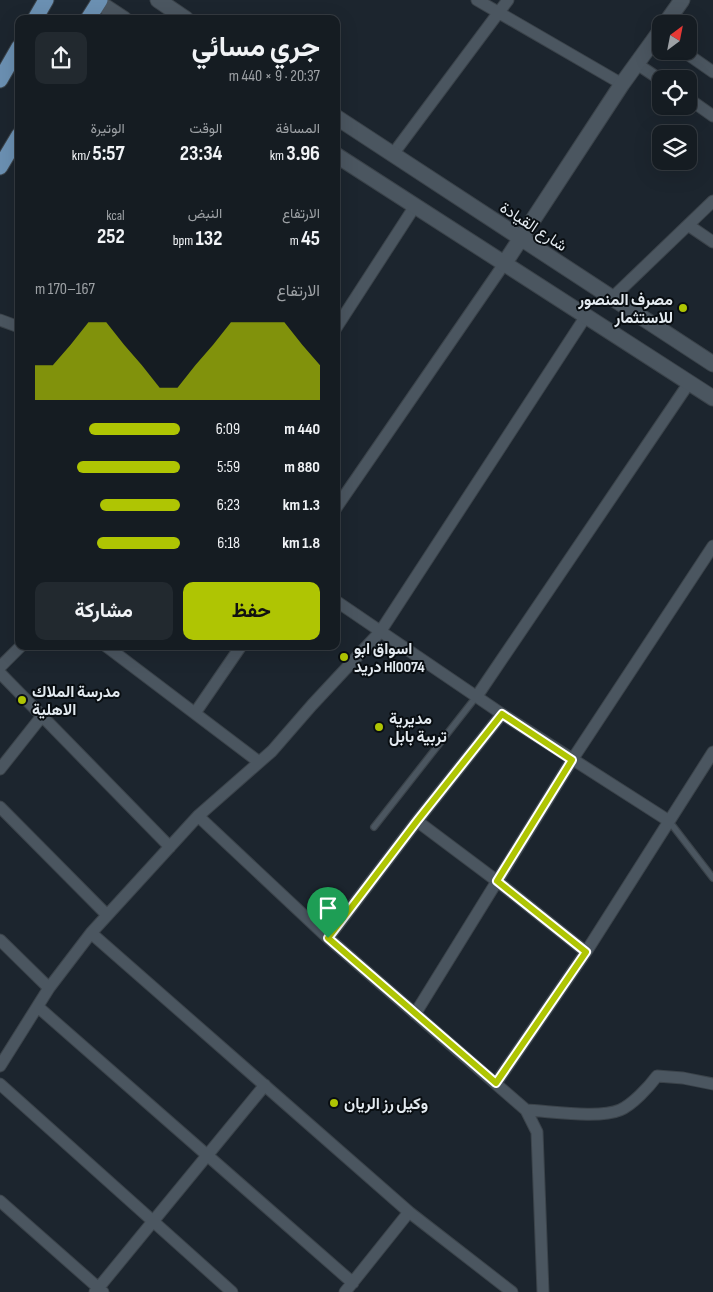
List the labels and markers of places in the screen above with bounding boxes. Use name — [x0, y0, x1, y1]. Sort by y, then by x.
place label: مصرف المنصور للاستثمار — [577, 291, 673, 328]
marker: مصرف المنصور للاستثمار — [677, 302, 689, 314]
place label: اسواق ابو دريد Hl0074 — [354, 640, 425, 677]
marker: اسواق ابو دريد Hl0074 — [338, 651, 350, 663]
place label: مدرسة الملاك الاهلية — [32, 683, 120, 720]
marker: مدرسة الملاك الاهلية — [16, 694, 28, 706]
place label: مديرية تربية بابل — [389, 710, 447, 747]
marker: مديرية تربية بابل — [373, 721, 385, 733]
pin — [307, 887, 349, 938]
place label: وكيل رز الريان — [344, 1095, 428, 1114]
marker: وكيل رز الريان — [328, 1097, 340, 1109]

